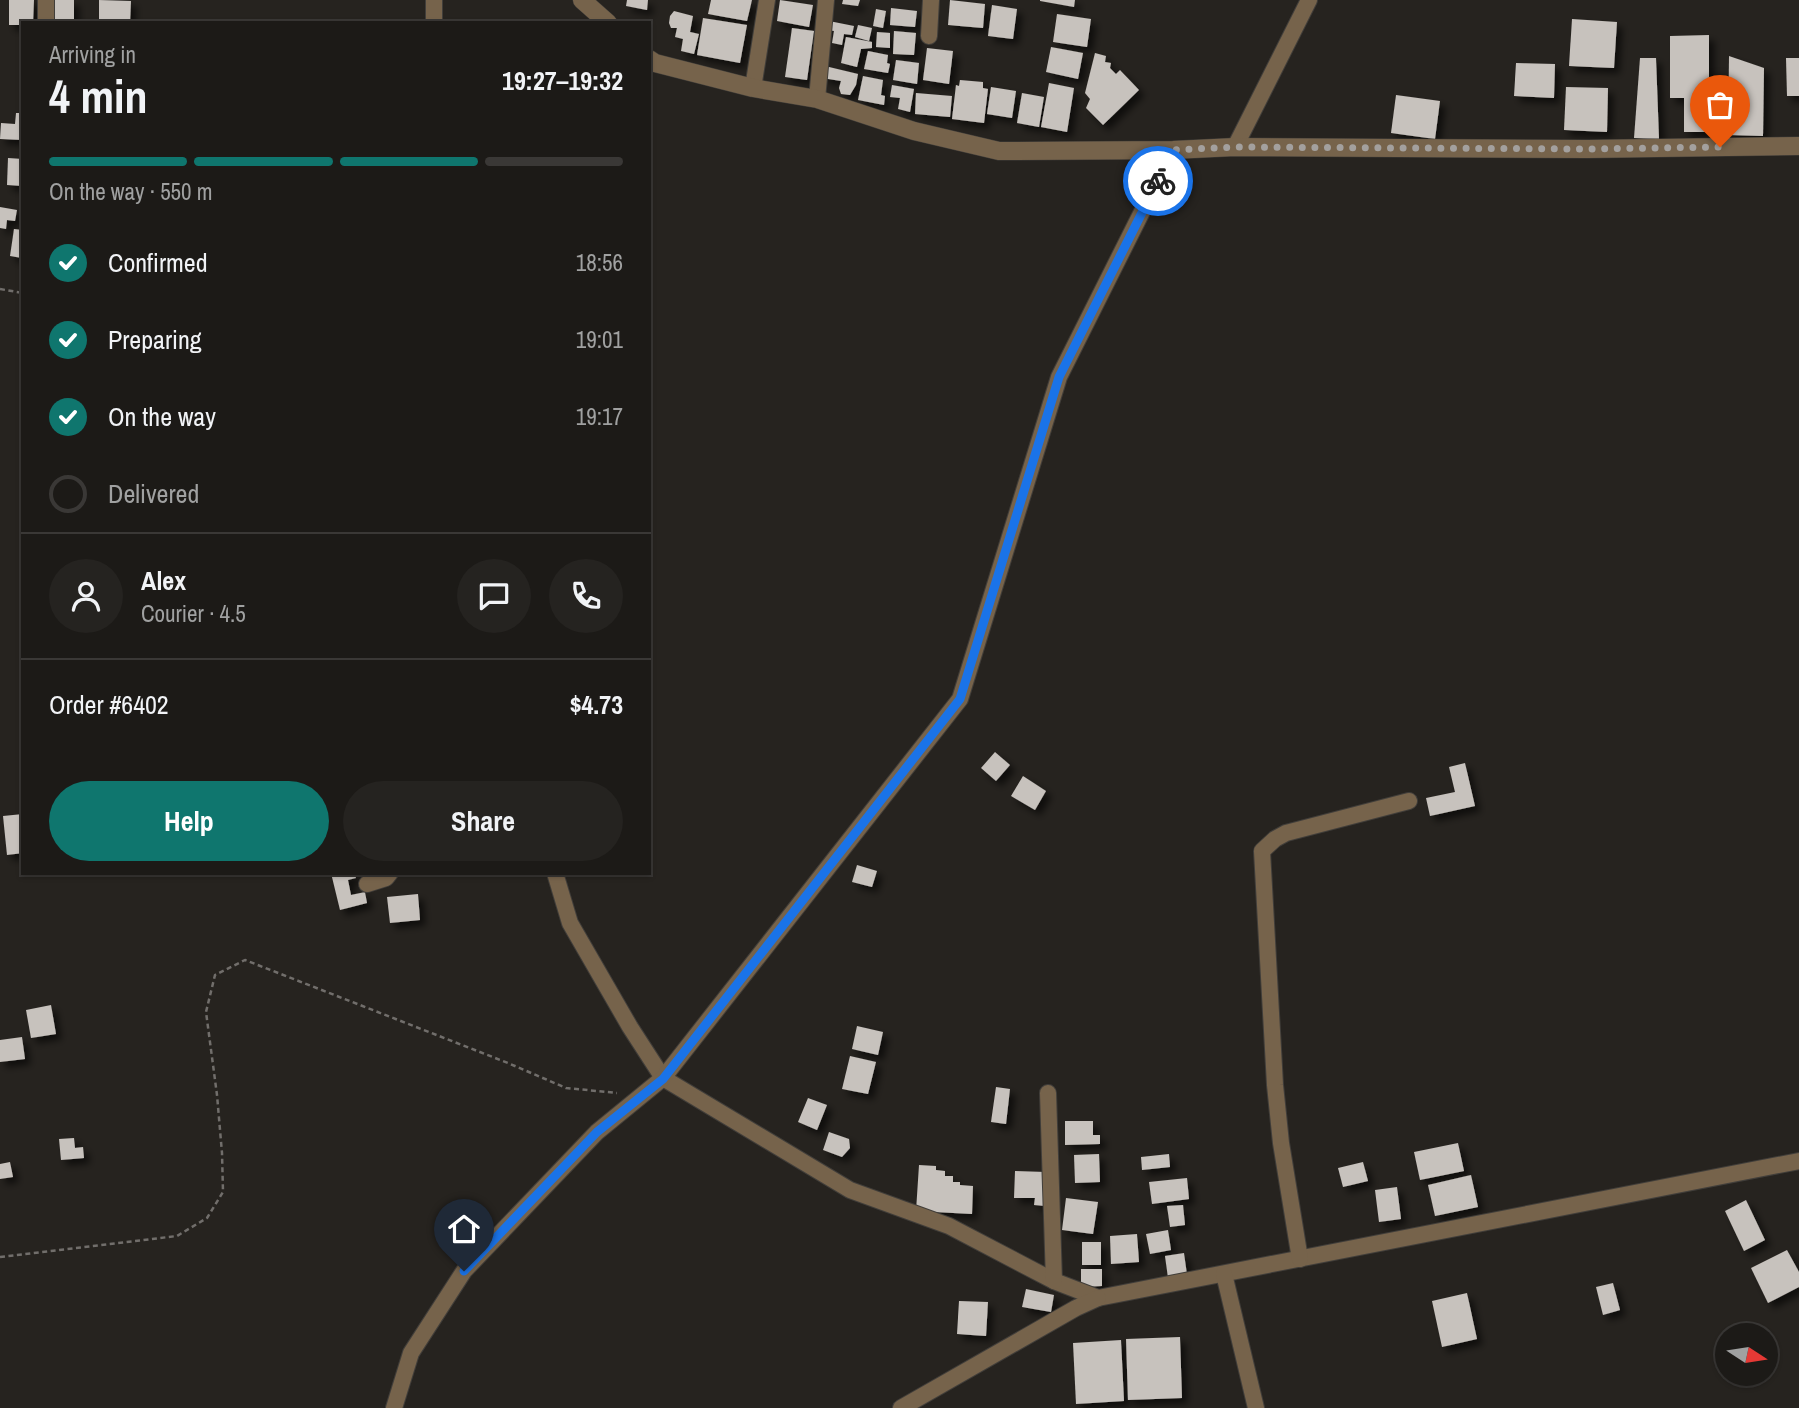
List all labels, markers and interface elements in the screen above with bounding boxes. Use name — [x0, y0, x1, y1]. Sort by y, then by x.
text: Arriving in — [49, 39, 136, 70]
text: 19:27–19:32 — [502, 63, 623, 98]
text: 4 min — [49, 65, 148, 127]
pin — [1690, 75, 1750, 147]
icon: bag — [1701, 86, 1739, 124]
courier — [1123, 146, 1193, 216]
icon: bike — [1139, 162, 1177, 200]
text: On the way · 550 m — [49, 176, 213, 207]
icon: check — [49, 244, 87, 282]
text: Confirmed — [108, 245, 208, 280]
text: 18:56 — [576, 247, 623, 278]
icon: check — [49, 321, 87, 359]
text: Preparing — [108, 322, 202, 357]
text: 19:01 — [576, 324, 623, 355]
icon: check — [49, 398, 87, 436]
text: On the way — [108, 399, 216, 434]
text: 19:17 — [576, 401, 623, 432]
text: Delivered — [108, 476, 199, 511]
button: person — [49, 559, 123, 633]
button: chat — [457, 559, 531, 633]
button: phone — [549, 559, 623, 633]
text: Alex — [141, 563, 186, 598]
text: Courier · 4.5 — [141, 598, 246, 629]
text: Order #6402 — [49, 687, 169, 722]
text: $4.73 — [570, 687, 623, 722]
button: Help — [49, 781, 329, 861]
button: Share — [343, 781, 623, 861]
pin — [434, 1199, 494, 1271]
icon: home — [445, 1210, 483, 1248]
north arrow — [1715, 1323, 1778, 1386]
map controls — [1715, 1323, 1778, 1386]

